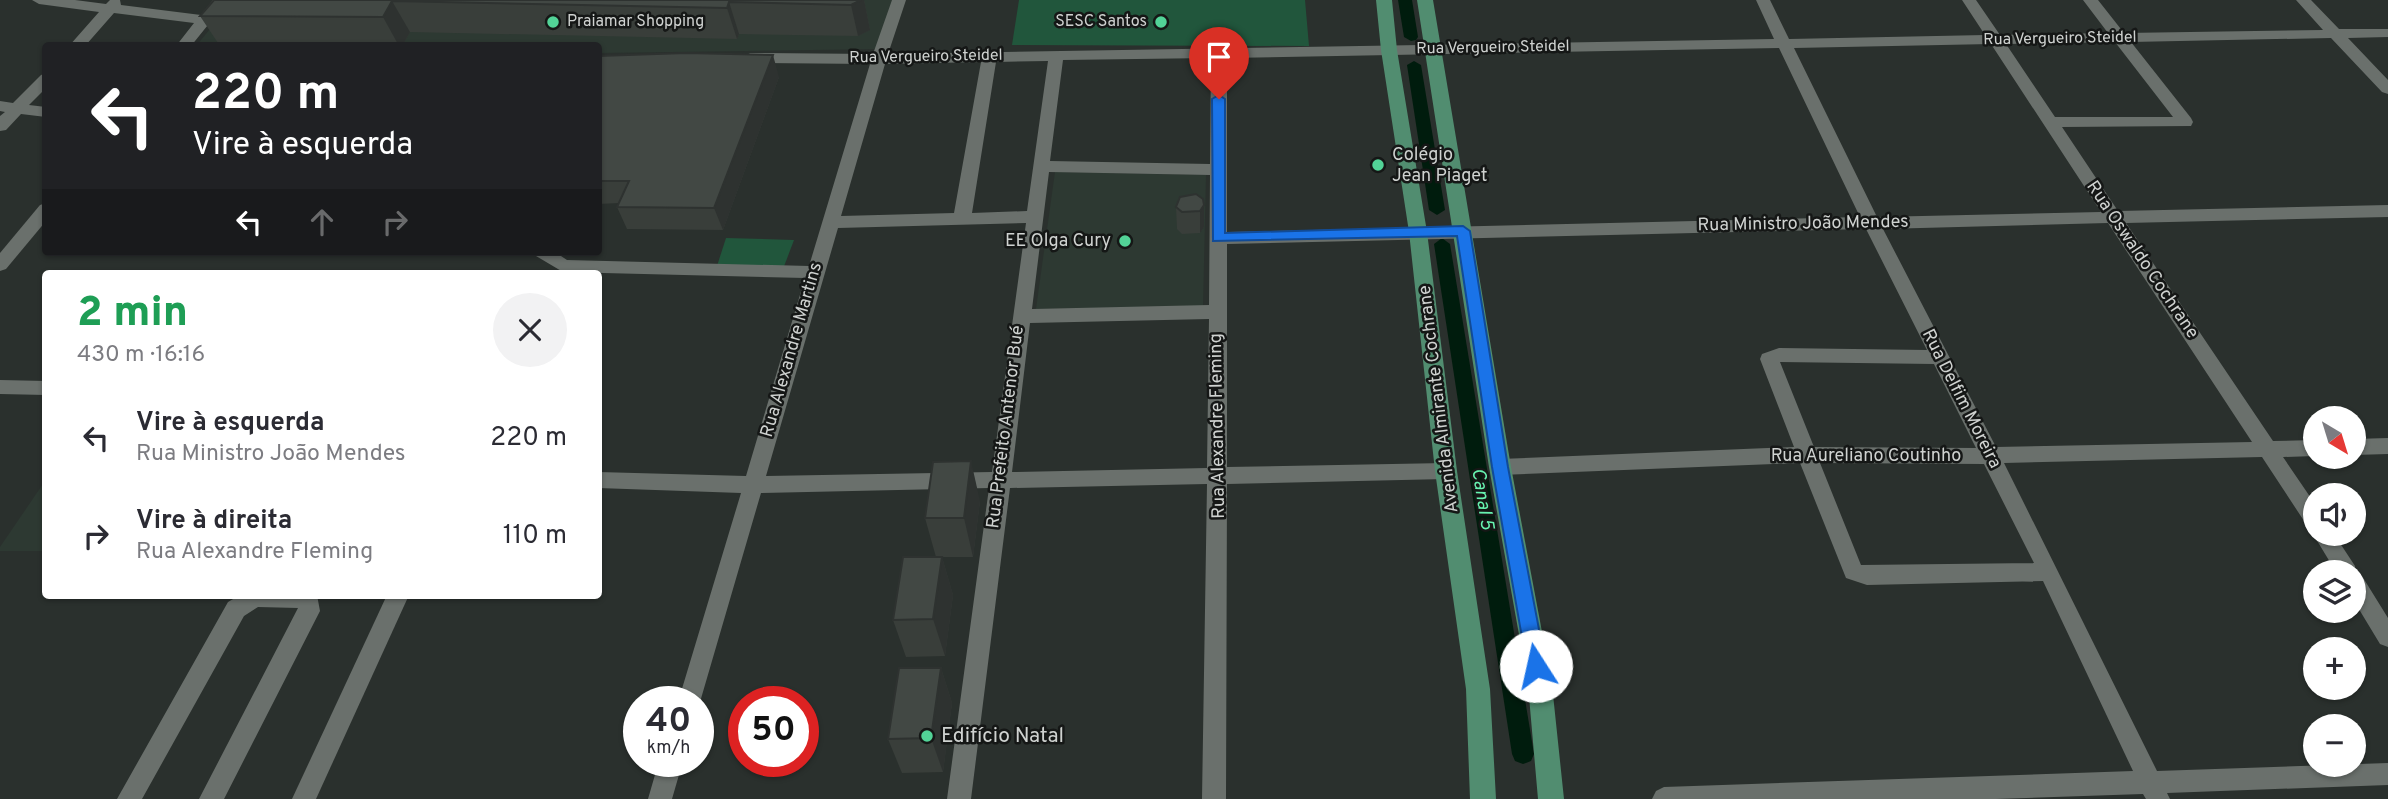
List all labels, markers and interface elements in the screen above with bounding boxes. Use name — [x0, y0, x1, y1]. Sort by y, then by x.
place label: Praiamar Shopping — [567, 12, 704, 32]
place label: SESC Santos — [1055, 12, 1147, 32]
marker: Praiamar Shopping — [545, 14, 561, 30]
marker: SESC Santos — [1153, 14, 1169, 30]
pin — [1189, 27, 1249, 99]
street label: Rua Vergueiro Steidel — [1983, 28, 2137, 50]
street label: Rua Vergueiro Steidel — [1416, 37, 1570, 59]
icon: arrive — [1200, 38, 1238, 76]
street label: Rua Vergueiro Steidel — [849, 46, 1003, 68]
text: 220 m — [192, 65, 339, 127]
icon: left — [77, 70, 168, 161]
text: Vire à esquerda — [192, 126, 413, 166]
place label: Colégio Jean Piaget — [1392, 144, 1488, 188]
marker: Colégio Jean Piaget — [1370, 157, 1386, 173]
street label: Rua Oswaldo Cochrane — [2081, 177, 2203, 343]
icon: left — [230, 203, 268, 241]
icon: ahead — [303, 203, 341, 241]
icon: right — [376, 203, 414, 241]
street label: Rua Ministro João Mendes — [1697, 211, 1909, 237]
place label: EE Olga Cury — [1005, 230, 1111, 253]
marker: EE Olga Cury — [1117, 233, 1133, 249]
street label: Rua Alexandre Martins — [756, 260, 828, 440]
street label: Avenida Almirante Cochrane — [1414, 284, 1464, 514]
text: 2 min — [77, 288, 188, 341]
button: close — [493, 293, 567, 367]
street label: Rua Prefeito Antenor Bué — [982, 324, 1030, 530]
street label: Rua Delfim Moreira — [1916, 325, 2006, 473]
street label: Rua Alexandre Fleming — [1205, 333, 1231, 519]
text: 430 m · 16:16 — [77, 341, 205, 370]
north arrow — [2303, 406, 2366, 469]
map controls — [2303, 406, 2366, 777]
text: Vire à esquerda — [136, 407, 324, 440]
icon: left — [77, 419, 115, 457]
text: 220 m — [490, 422, 567, 455]
text: Rua Ministro João Mendes — [136, 440, 406, 469]
street label: Rua Aureliano Coutinho — [1771, 445, 1961, 468]
water label: Canal 5 — [1465, 466, 1499, 532]
button: sound — [2303, 483, 2366, 546]
text: Vire à direita — [136, 505, 292, 538]
icon: right — [77, 517, 115, 555]
text: 110 m — [503, 520, 567, 553]
text: Rua Alexandre Fleming — [136, 538, 373, 567]
button: layers — [2303, 560, 2366, 623]
position arrow — [1499, 629, 1573, 703]
button: + — [2303, 637, 2366, 700]
speed limit sign: 50 — [728, 686, 819, 777]
text: 40 — [646, 700, 691, 744]
button: − — [2303, 714, 2366, 777]
place label: Edifício Natal — [941, 723, 1064, 750]
marker: Edifício Natal — [919, 728, 935, 744]
text: km/h — [647, 737, 690, 760]

